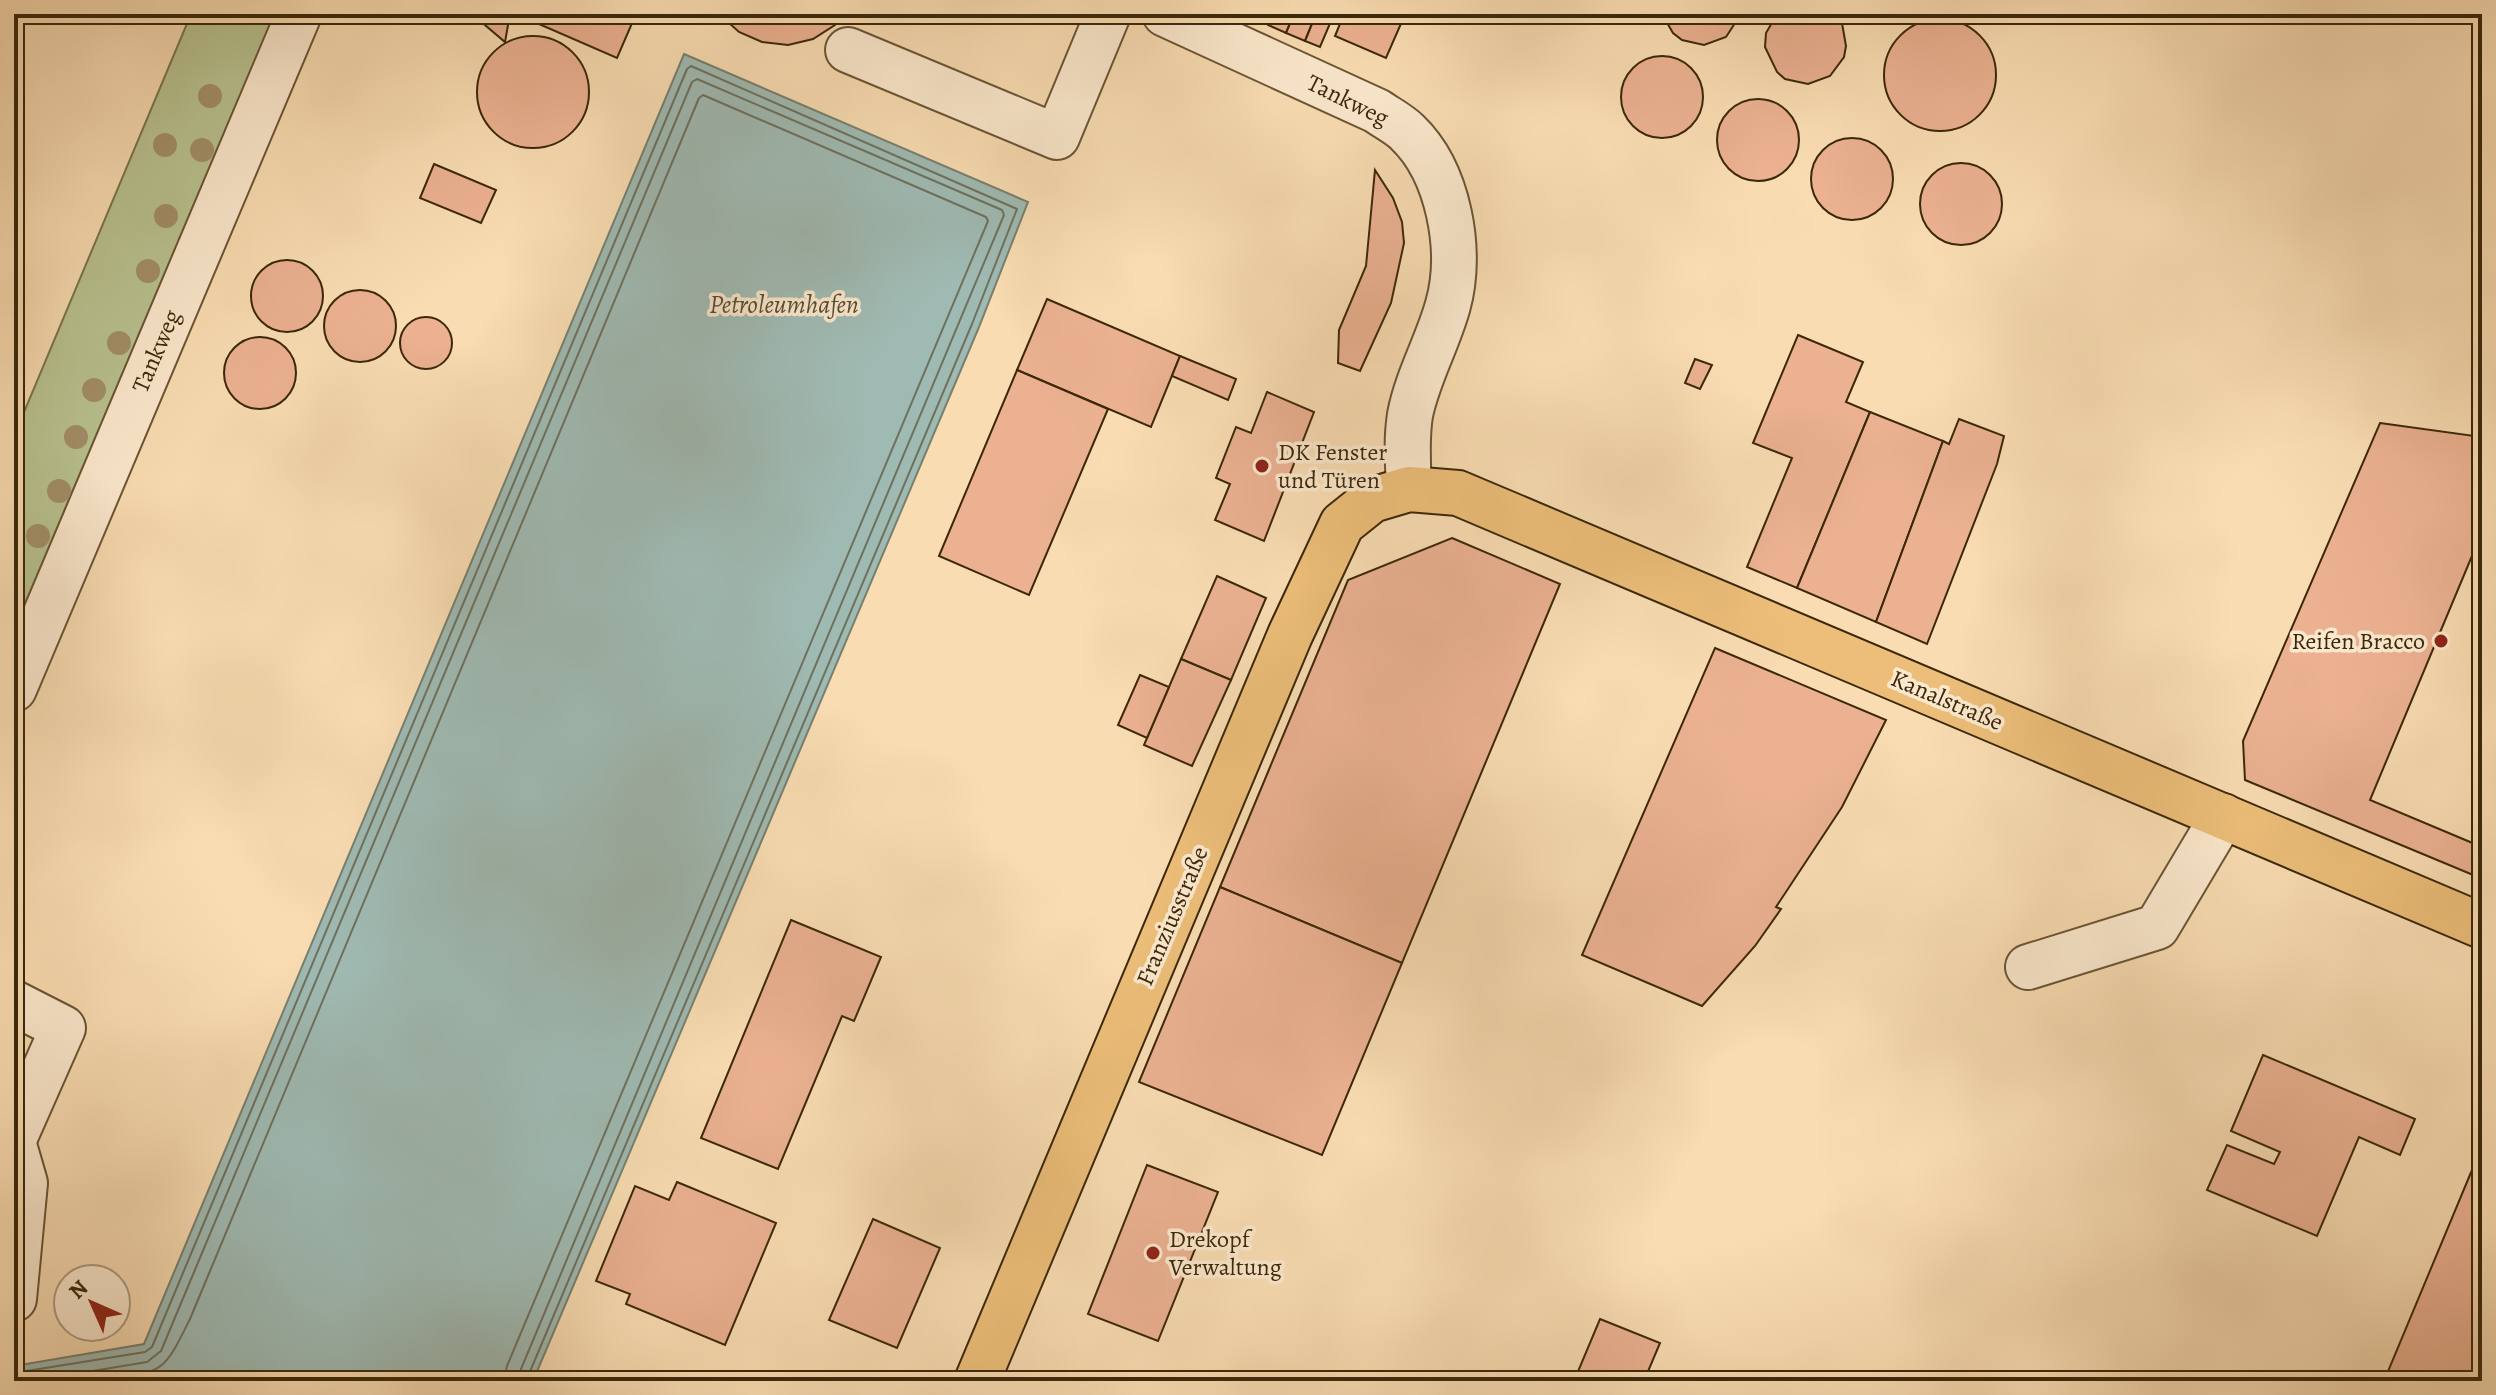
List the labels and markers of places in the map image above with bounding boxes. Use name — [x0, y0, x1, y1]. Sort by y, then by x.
place label: DK Fenster und Türen — [1278, 436, 1387, 496]
marker: DK Fenster und Türen — [1253, 457, 1271, 475]
place label: Reifen Bracco — [2292, 625, 2425, 657]
marker: Reifen Bracco — [2432, 632, 2450, 650]
place label: Drekopf Verwaltung — [1168, 1223, 1282, 1283]
marker: Drekopf Verwaltung — [1144, 1244, 1162, 1262]

